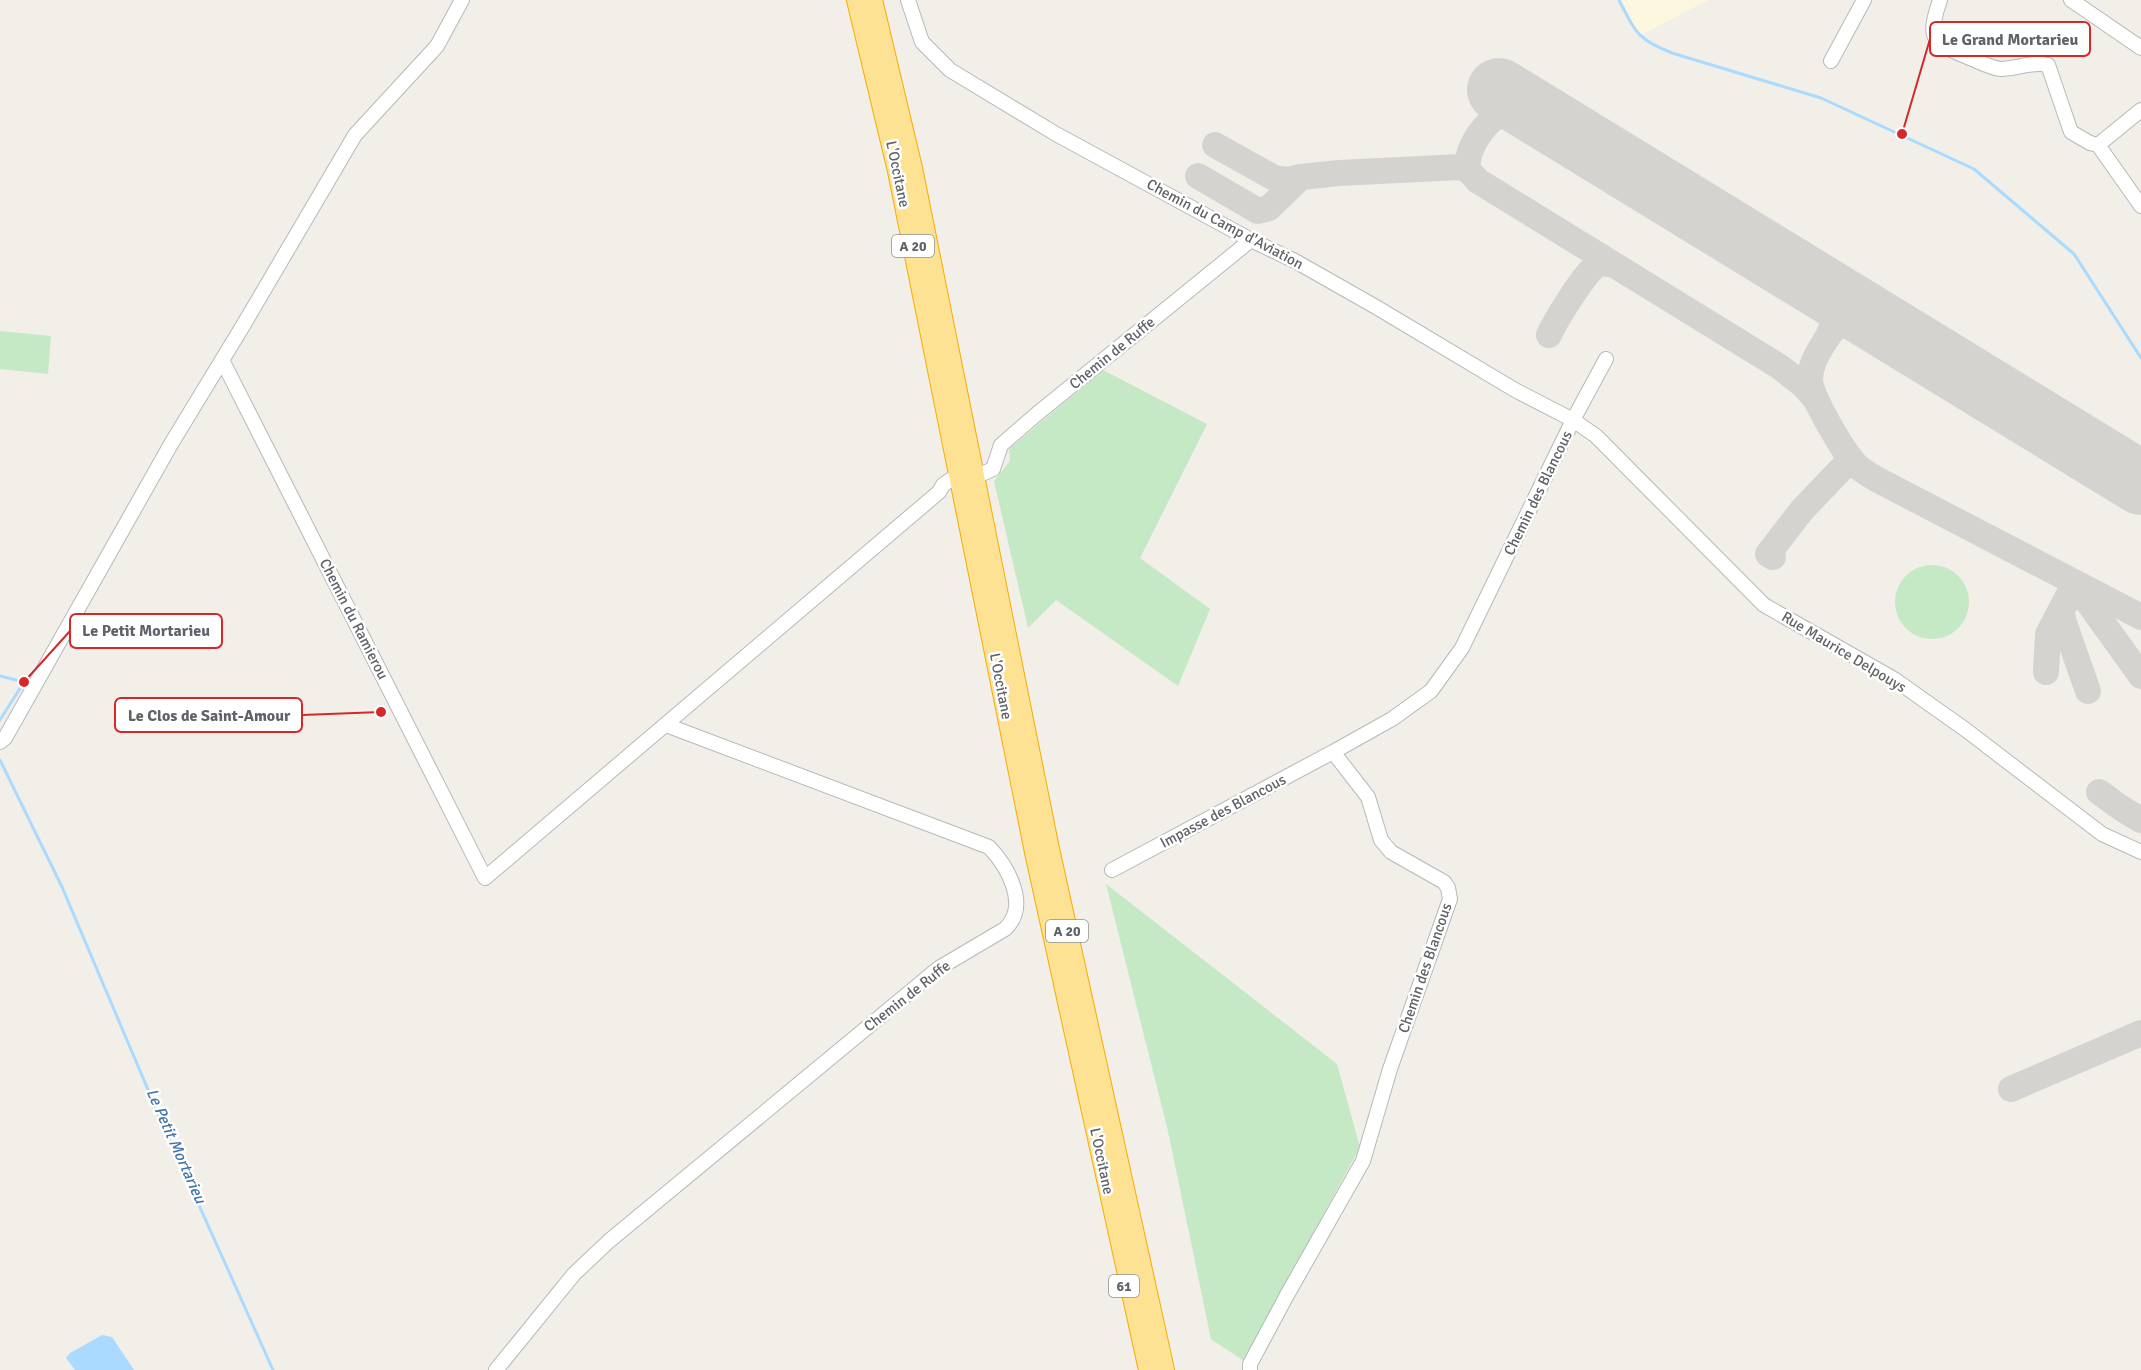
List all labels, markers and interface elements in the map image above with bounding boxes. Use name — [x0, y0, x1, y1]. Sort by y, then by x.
callout: Le Grand Mortarieu — [1930, 22, 2090, 56]
text: Le Grand Mortarieu — [1942, 30, 2078, 50]
street label: L'Occitane — [882, 139, 914, 209]
street label: Chemin du Camp d'Aviation — [1144, 175, 1306, 273]
road number: A 20 — [892, 235, 934, 257]
street label: Chemin de Ruffe — [1066, 313, 1158, 393]
street label: Chemin des Blancous — [1500, 427, 1576, 558]
street label: Chemin du Ramierou — [316, 556, 392, 682]
street label: Rue Maurice Delpouys — [1778, 608, 1910, 697]
callout: Le Petit Mortarieu — [70, 614, 222, 648]
text: Le Petit Mortarieu — [82, 621, 210, 641]
street label: L'Occitane — [986, 651, 1016, 721]
callout: Le Clos de Saint-Amour — [115, 698, 302, 732]
text: Le Clos de Saint-Amour — [128, 706, 291, 726]
street label: Impasse des Blancous — [1157, 770, 1289, 852]
street label: Chemin des Blancous — [1394, 900, 1456, 1035]
road number: A 20 — [1046, 920, 1088, 942]
street label: Chemin de Ruffe — [860, 957, 954, 1035]
water label: Le Petit Mortarieu — [142, 1085, 211, 1208]
street label: L'Occitane — [1086, 1126, 1118, 1196]
road number: 61 — [1109, 1275, 1139, 1297]

